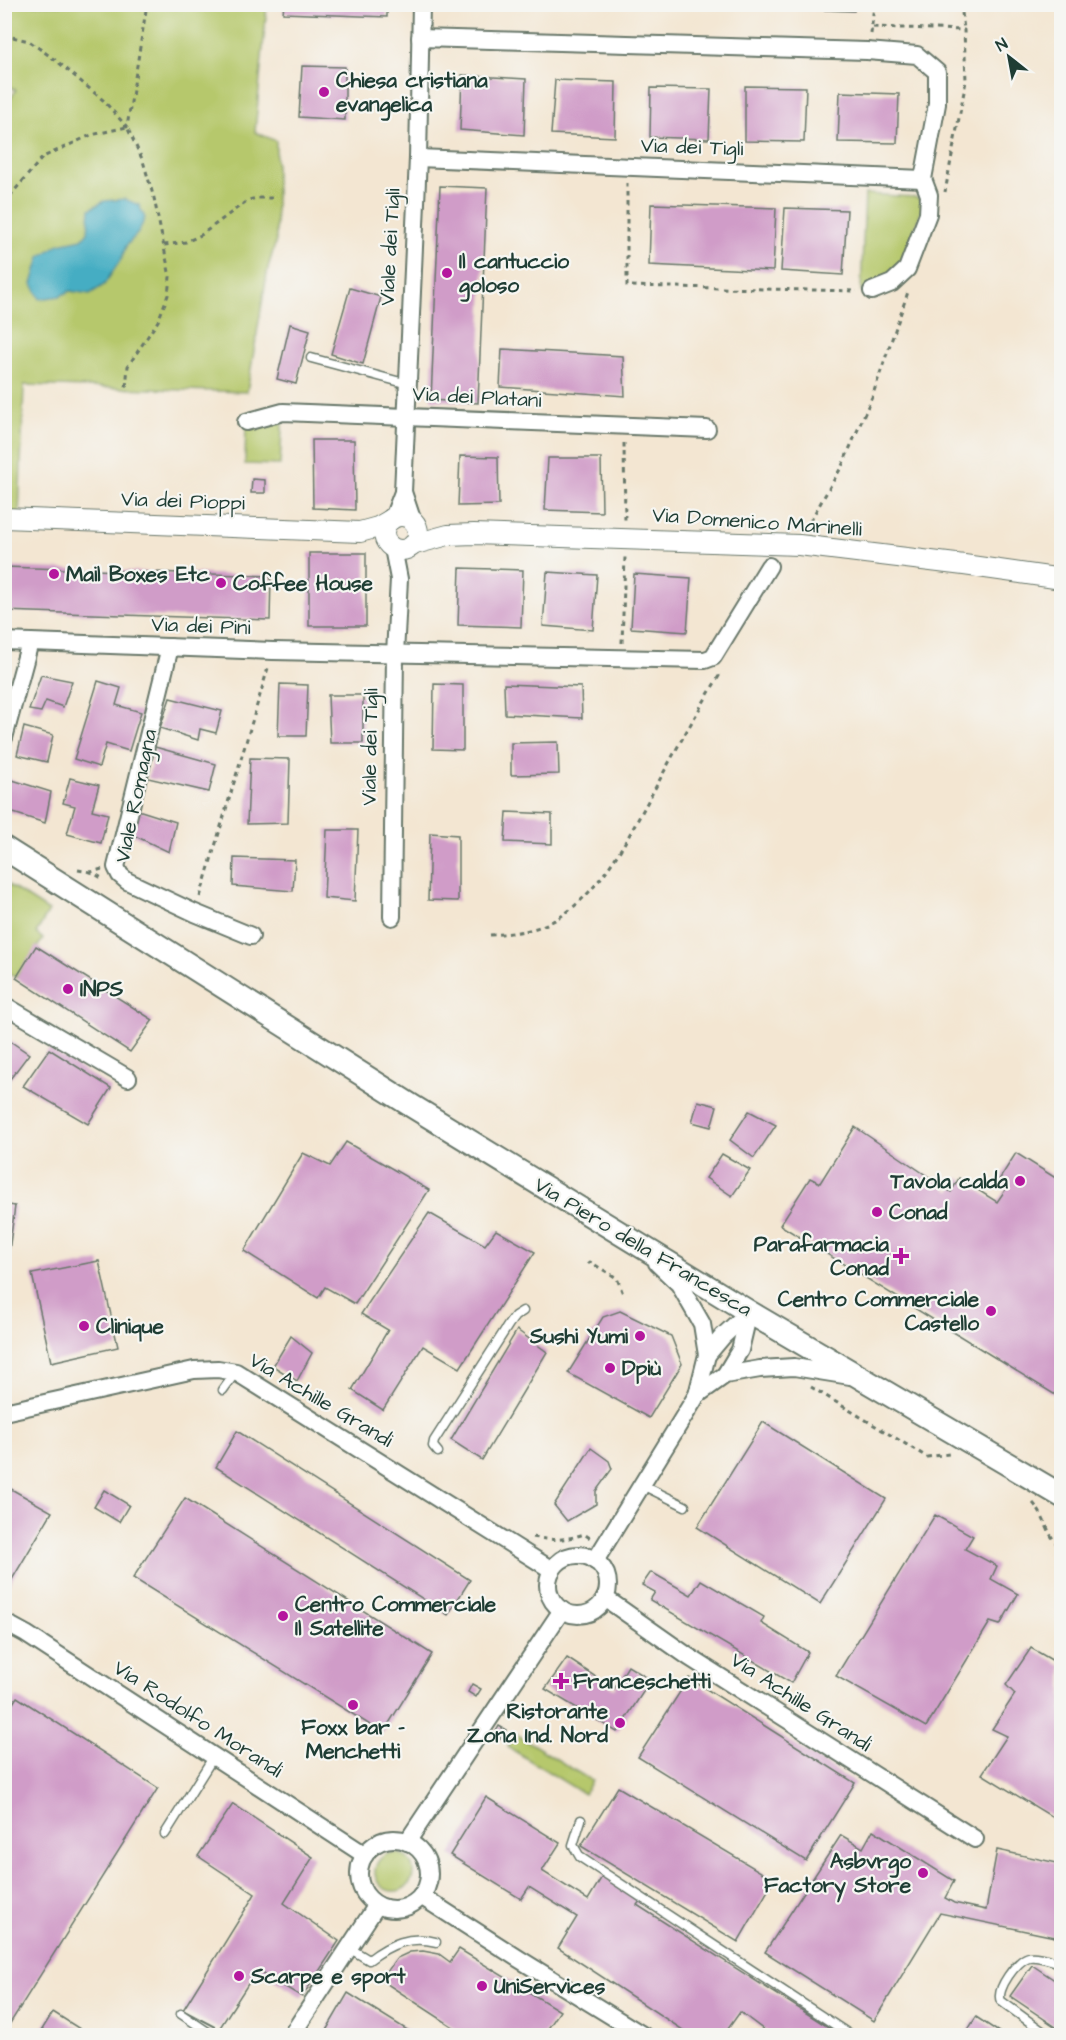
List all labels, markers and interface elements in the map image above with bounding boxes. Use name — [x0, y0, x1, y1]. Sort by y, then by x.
north arrow — [979, 27, 1039, 87]
text: N — [992, 33, 1012, 57]
place label: Chiesa cristiana evangelica — [336, 66, 488, 121]
marker: Chiesa cristiana evangelica — [317, 85, 331, 99]
street label: Via dei Tigli — [640, 131, 744, 165]
street label: Viale dei Tigli — [372, 188, 410, 306]
place label: Il cantuccio goloso — [459, 247, 569, 302]
marker: Il cantuccio goloso — [440, 266, 454, 280]
street label: Via dei Platani — [412, 379, 542, 415]
street label: Via dei Pioppi — [120, 484, 246, 519]
street label: Via Domenico Marinelli — [651, 500, 863, 544]
place label: Mail Boxes Etc — [66, 560, 211, 589]
marker: Mail Boxes Etc — [47, 567, 61, 581]
place label: Coffee House — [233, 569, 373, 598]
marker: Coffee House — [214, 576, 228, 590]
street label: Via dei Pini — [151, 610, 251, 642]
street label: Viale dei Tigli — [354, 688, 388, 806]
street label: Viale Romagna — [108, 726, 166, 866]
place label: INPS — [80, 975, 124, 1004]
marker: INPS — [61, 982, 75, 996]
place label: Tavola calda — [889, 1167, 1008, 1196]
street label: Via Piero della Francesca — [529, 1170, 758, 1324]
marker: Tavola calda — [1013, 1174, 1027, 1188]
place label: Conad — [889, 1198, 948, 1227]
marker: Conad — [870, 1205, 884, 1219]
place label: Parafarmacia Conad — [754, 1230, 889, 1283]
marker: Parafarmacia Conad — [894, 1249, 908, 1263]
place label: Centro Commerciale Castello — [778, 1285, 980, 1338]
marker: Centro Commerciale Castello — [984, 1304, 998, 1318]
place label: Clinique — [96, 1312, 164, 1342]
marker: Clinique — [77, 1319, 91, 1333]
place label: Sushi Yumi — [529, 1322, 629, 1351]
marker: Sushi Yumi — [633, 1329, 647, 1343]
street label: Via Achille Grandi — [244, 1345, 398, 1455]
place label: Dpiù — [622, 1354, 661, 1384]
marker: Dpiù — [603, 1361, 617, 1375]
place label: Centro Commerciale Il Satellite — [295, 1590, 497, 1643]
marker: Centro Commerciale Il Satellite — [276, 1609, 290, 1623]
street label: Via Achille Grandi — [725, 1645, 877, 1759]
street label: Via Rodolfo Morandi — [108, 1653, 288, 1785]
place label: Franceschetti — [573, 1667, 712, 1696]
marker: Franceschetti — [554, 1674, 568, 1688]
place label: Ristorante Zona Ind. Nord — [467, 1697, 609, 1750]
marker: Foxx bar - Menchetti — [346, 1698, 360, 1712]
place label: Foxx bar - Menchetti — [301, 1713, 405, 1766]
marker: Ristorante Zona Ind. Nord — [613, 1716, 627, 1730]
place label: Asbvrgo Factory Store — [764, 1847, 912, 1903]
marker: Asbvrgo Factory Store — [916, 1866, 930, 1880]
place label: Scarpe e sport — [250, 1962, 406, 1992]
marker: Scarpe e sport — [232, 1969, 246, 1983]
place label: UniServices — [494, 1972, 606, 2001]
marker: UniServices — [475, 1979, 489, 1993]

